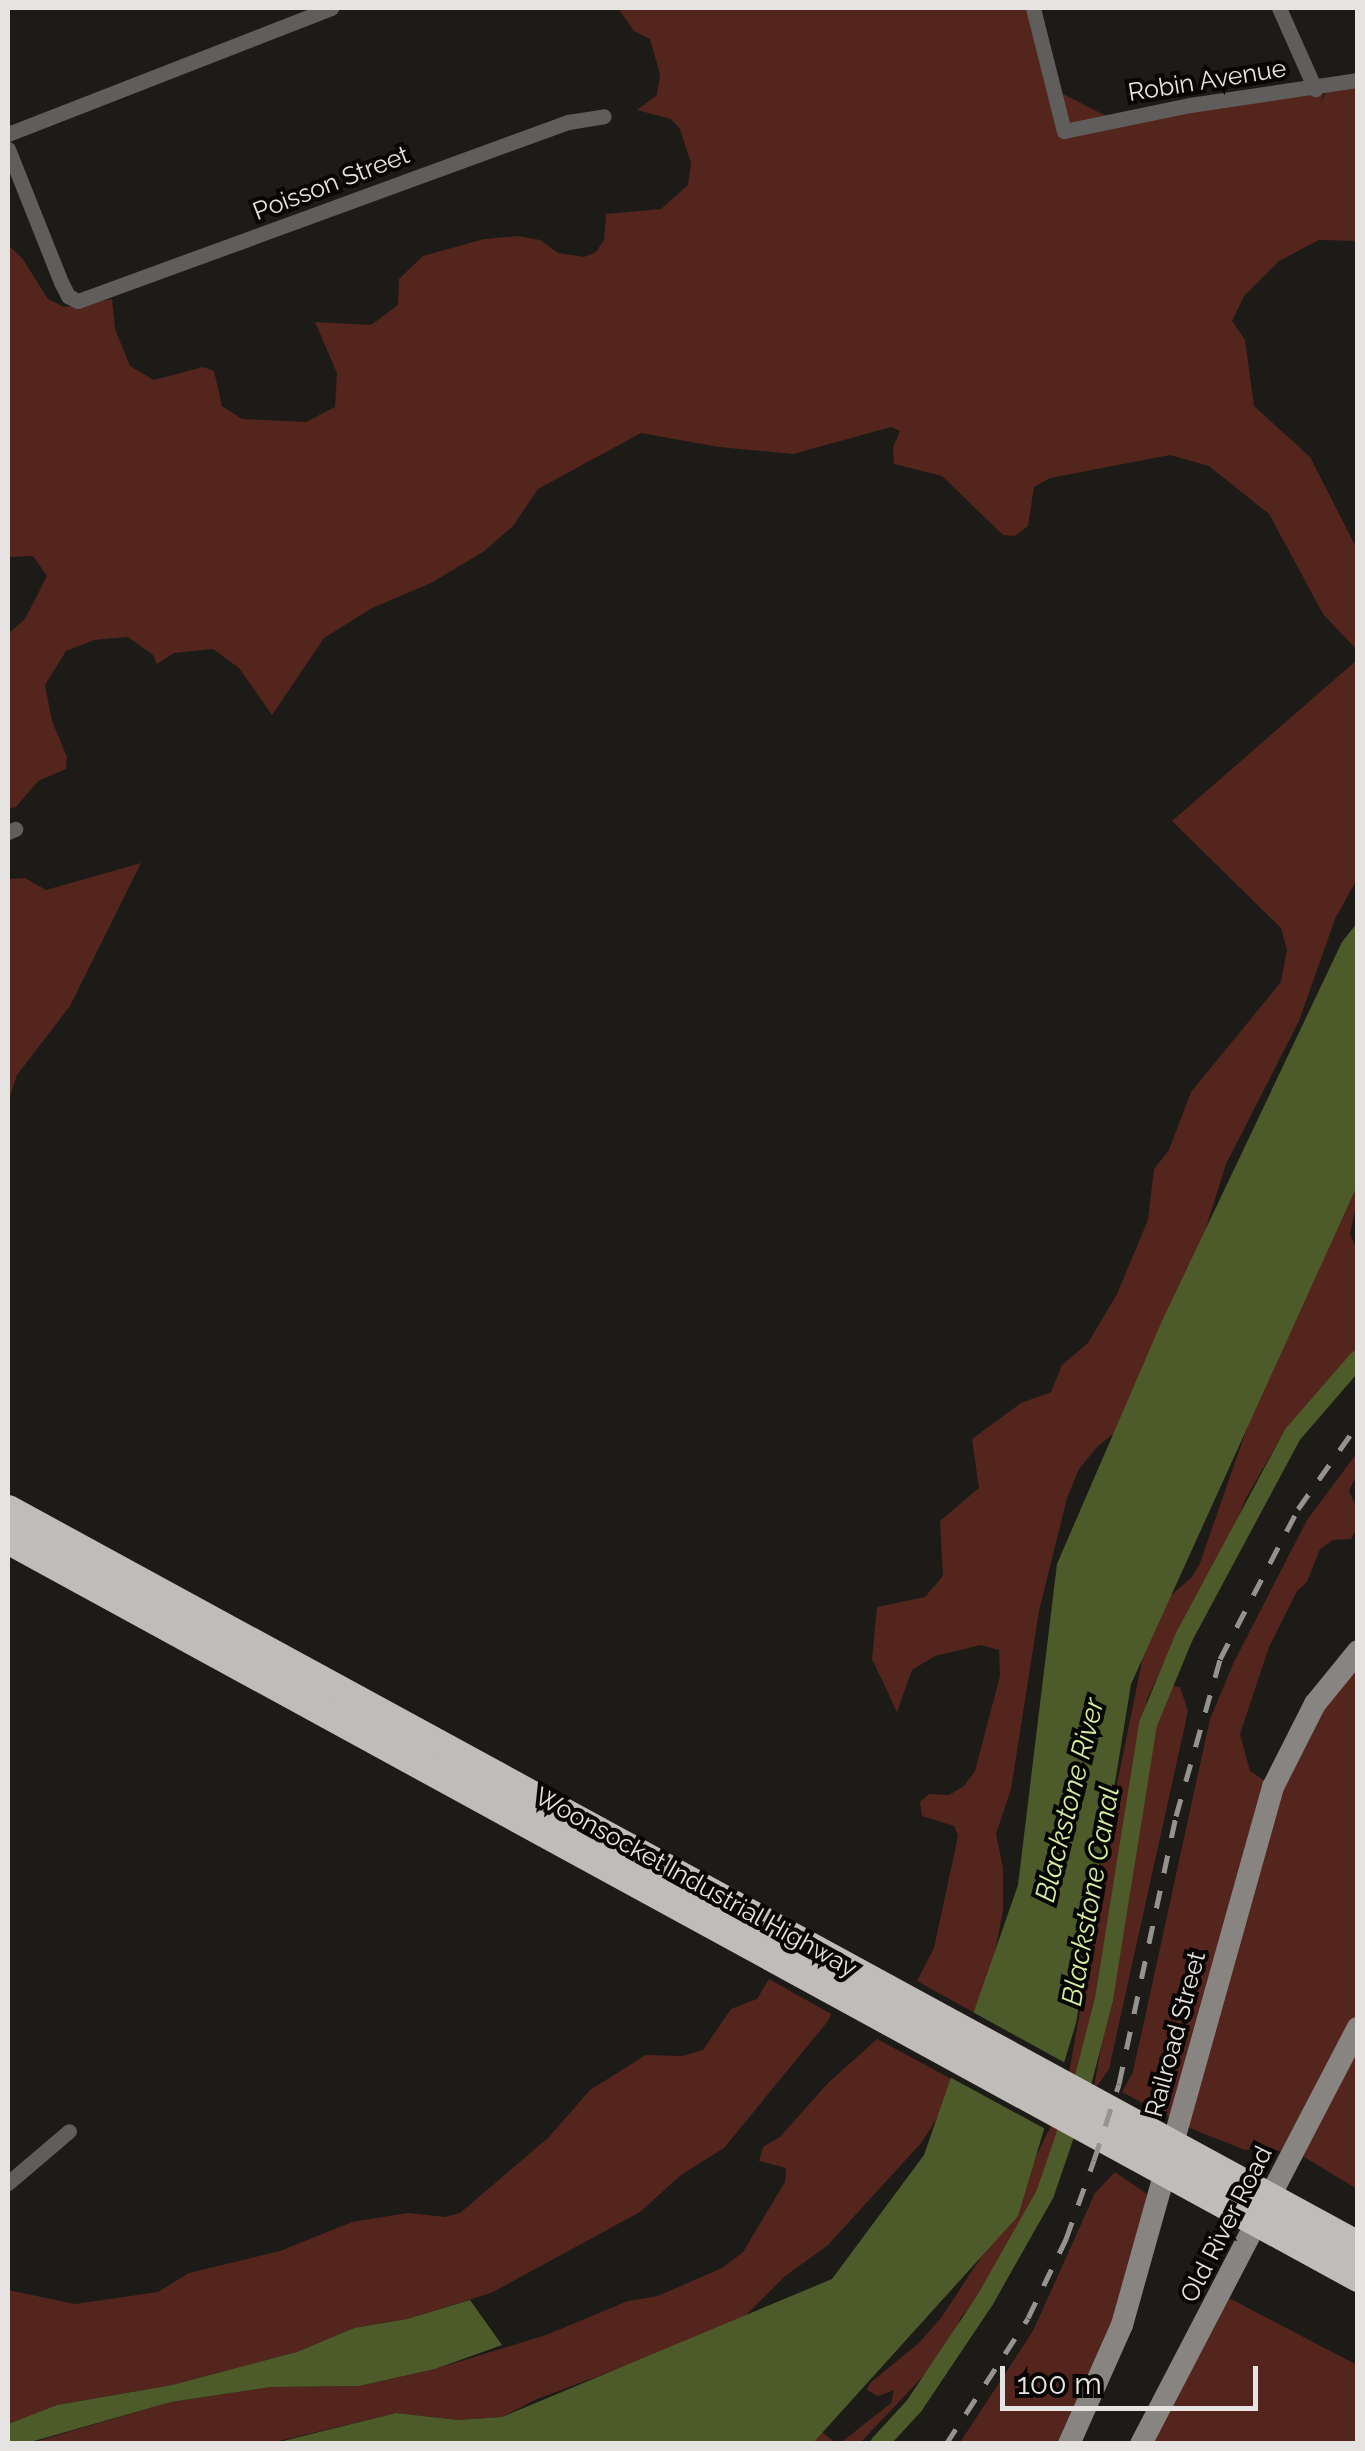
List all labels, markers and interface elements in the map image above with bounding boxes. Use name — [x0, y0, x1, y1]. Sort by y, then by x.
street label: Robin Avenue — [1125, 53, 1289, 107]
street label: Poisson Street — [249, 139, 413, 227]
water label: Blackstone River — [1028, 1695, 1112, 1905]
street label: Woonsocket Industrial Highway — [529, 1781, 863, 1983]
water label: Blackstone Canal — [1055, 1784, 1127, 2008]
street label: Railroad Street — [1138, 1948, 1212, 2120]
street label: Old River Road — [1174, 2141, 1278, 2307]
scale bar — [1005, 2346, 1262, 2408]
text: 100 m — [1017, 2366, 1102, 2401]

